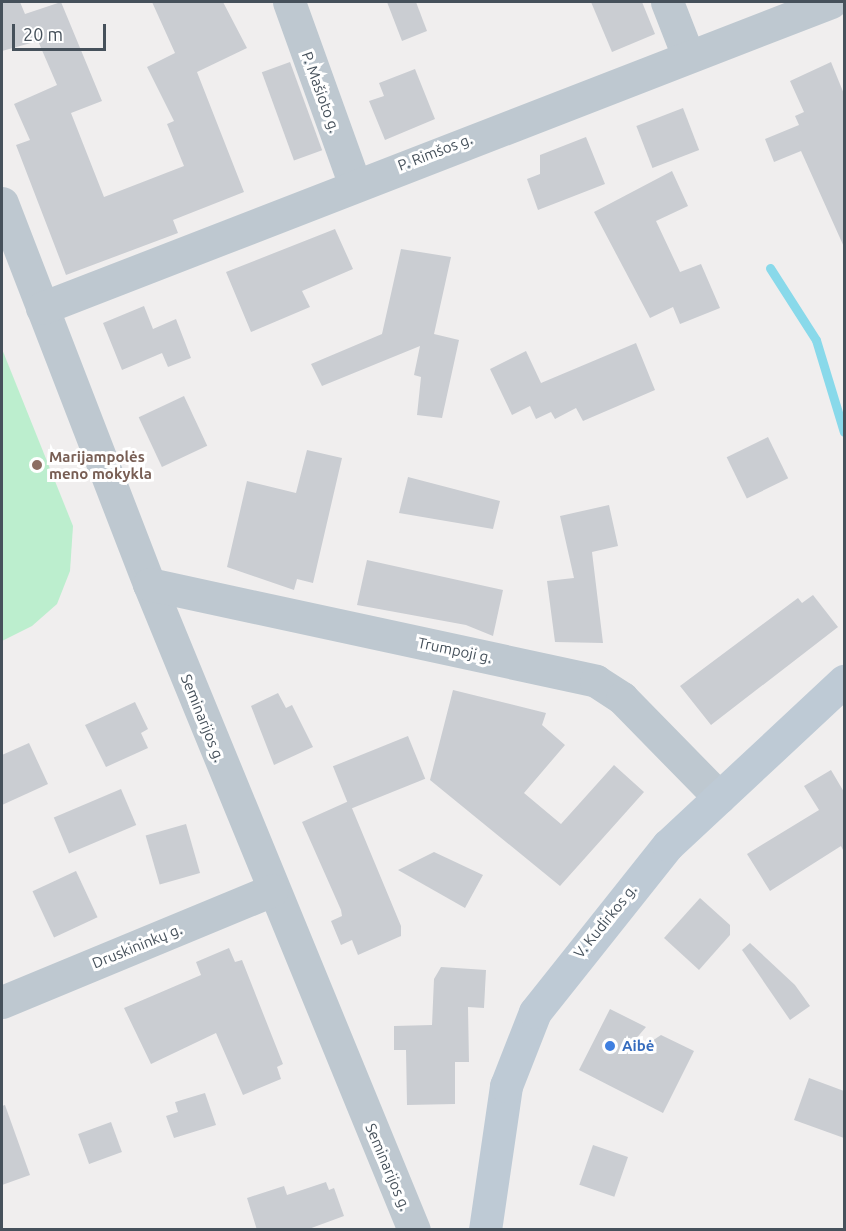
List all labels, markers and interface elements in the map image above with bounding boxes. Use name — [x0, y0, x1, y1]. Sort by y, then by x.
scale bar — [15, 12, 110, 50]
text: 20 m — [23, 24, 63, 44]
street label: P. Mašioto g. — [298, 49, 344, 135]
street label: P. Rimšos g. — [395, 130, 475, 174]
place label: Marijampolės meno mokykla — [49, 447, 152, 482]
marker: Marijampolės meno mokykla — [30, 458, 44, 472]
street label: Trumpoji g. — [416, 633, 494, 667]
street label: Seminarijos g. — [177, 672, 229, 764]
street label: V. Kudirkos g. — [570, 880, 640, 962]
street label: Druskininkų g. — [89, 920, 185, 972]
place label: Aibė — [622, 1037, 654, 1055]
marker: Aibė — [603, 1039, 617, 1053]
street label: Seminarijos g. — [362, 1121, 414, 1213]

